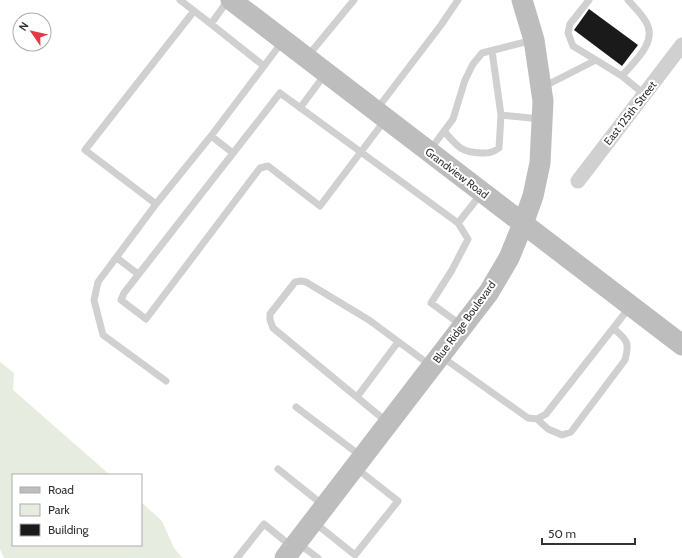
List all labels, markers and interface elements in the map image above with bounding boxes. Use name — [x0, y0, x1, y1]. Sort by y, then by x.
north arrow — [12, 12, 52, 52]
text: N — [16, 19, 32, 34]
street label: East 125th Street — [601, 78, 660, 148]
street label: Grandview Road — [422, 145, 492, 201]
street label: Blue Ridge Boulevard — [429, 278, 499, 366]
legend — [12, 474, 142, 546]
text: Road — [48, 482, 74, 497]
text: Park — [48, 502, 70, 517]
scale bar — [542, 520, 635, 546]
text: Building — [48, 522, 90, 537]
text: 50 m — [548, 526, 576, 541]

